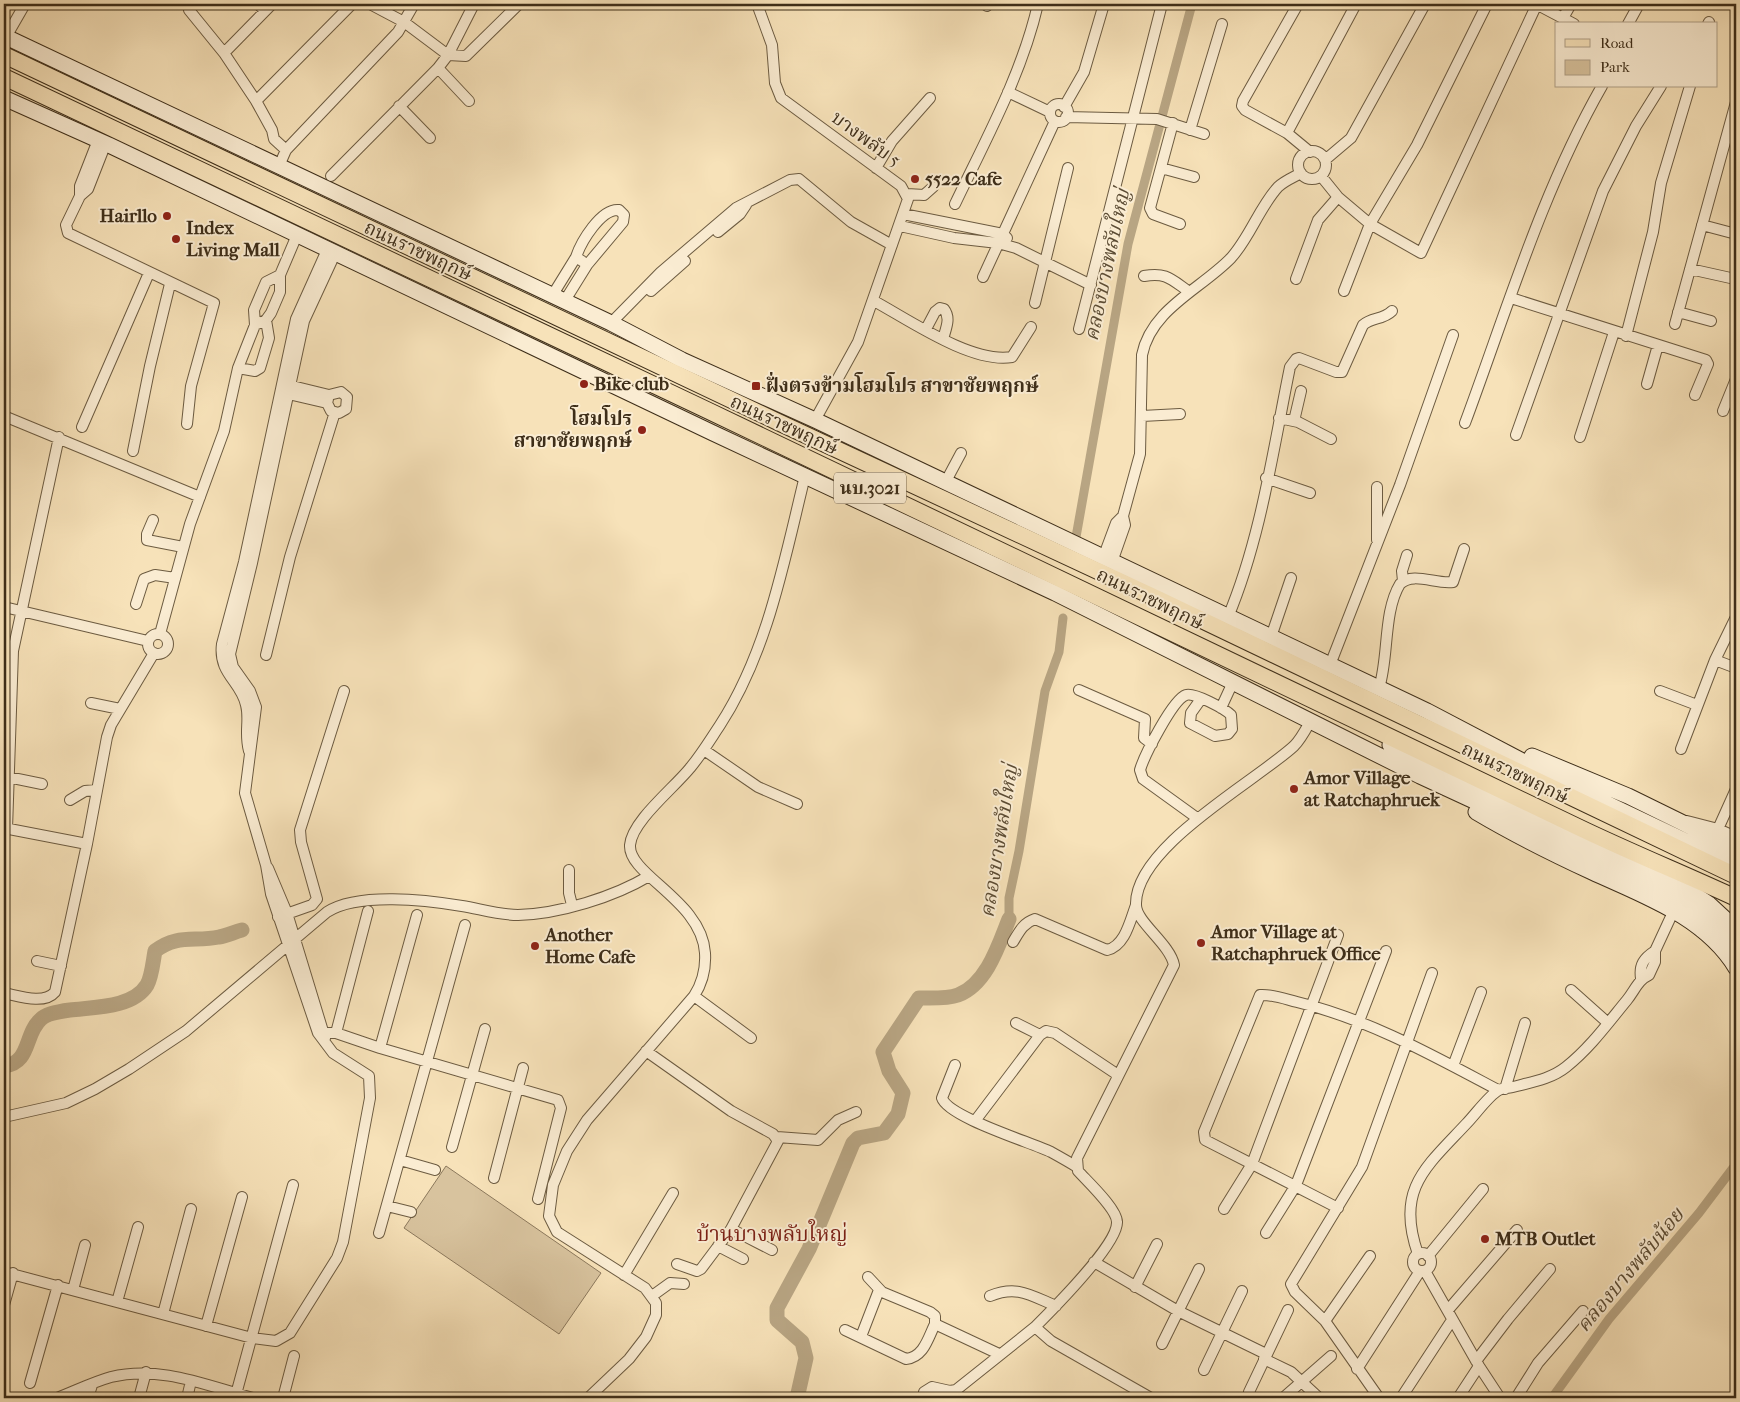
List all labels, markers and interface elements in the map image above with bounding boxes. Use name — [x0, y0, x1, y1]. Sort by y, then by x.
legend — [1555, 22, 1718, 88]
text: Road — [1600, 34, 1634, 52]
text: Park — [1600, 58, 1630, 76]
street label: บางพลับ 5 — [827, 107, 905, 171]
place label: 5522 Cafe — [925, 168, 1003, 190]
marker: 5522 Cafe — [909, 173, 921, 185]
water label: คลองบางพลับใหญ่ — [1077, 183, 1135, 343]
place label: Hairllo — [100, 205, 157, 227]
marker: Hairllo — [161, 210, 173, 222]
street label: ถนนราชพฤกษ์ — [361, 216, 476, 286]
place label: Index Living Mall — [186, 217, 281, 261]
marker: Index Living Mall — [170, 233, 182, 245]
place label: ฝั่งตรงข้ามโฮมโปร สาขาชัยพฤกษ์ — [766, 371, 1039, 397]
place label: Bike club — [594, 373, 669, 395]
marker: Bike club — [578, 378, 590, 390]
marker: ฝั่งตรงข้ามโฮมโปร สาขาชัยพฤกษ์ — [750, 380, 762, 392]
street label: ถนนราชพฤกษ์ — [727, 390, 842, 460]
place label: โฮมโปร สาขาชัยพฤกษ์ — [514, 405, 632, 452]
marker: โฮมโปร สาขาชัยพฤกษ์ — [636, 424, 648, 436]
road number: นบ.3021 — [834, 472, 906, 503]
street label: ถนนราชพฤกษ์ — [1093, 563, 1208, 634]
street label: ถนนราชพฤกษ์ — [1458, 737, 1573, 808]
water label: คลองบางพลับใหญ่ — [973, 759, 1023, 919]
place label: Amor Village at Ratchaphruek — [1303, 767, 1441, 811]
marker: Amor Village at Ratchaphruek — [1288, 783, 1300, 795]
place label: Amor Village at Ratchaphruek Office — [1210, 921, 1381, 965]
place label: Another Home Cafe — [544, 924, 636, 968]
marker: Amor Village at Ratchaphruek Office — [1195, 937, 1207, 949]
marker: Another Home Cafe — [529, 940, 541, 952]
water label: คลองบางพลับน้อย — [1572, 1203, 1689, 1337]
district label: บ้านบางพลับใหญ่ — [696, 1219, 848, 1246]
place label: MTB Outlet — [1494, 1228, 1596, 1250]
marker: MTB Outlet — [1479, 1233, 1491, 1245]

